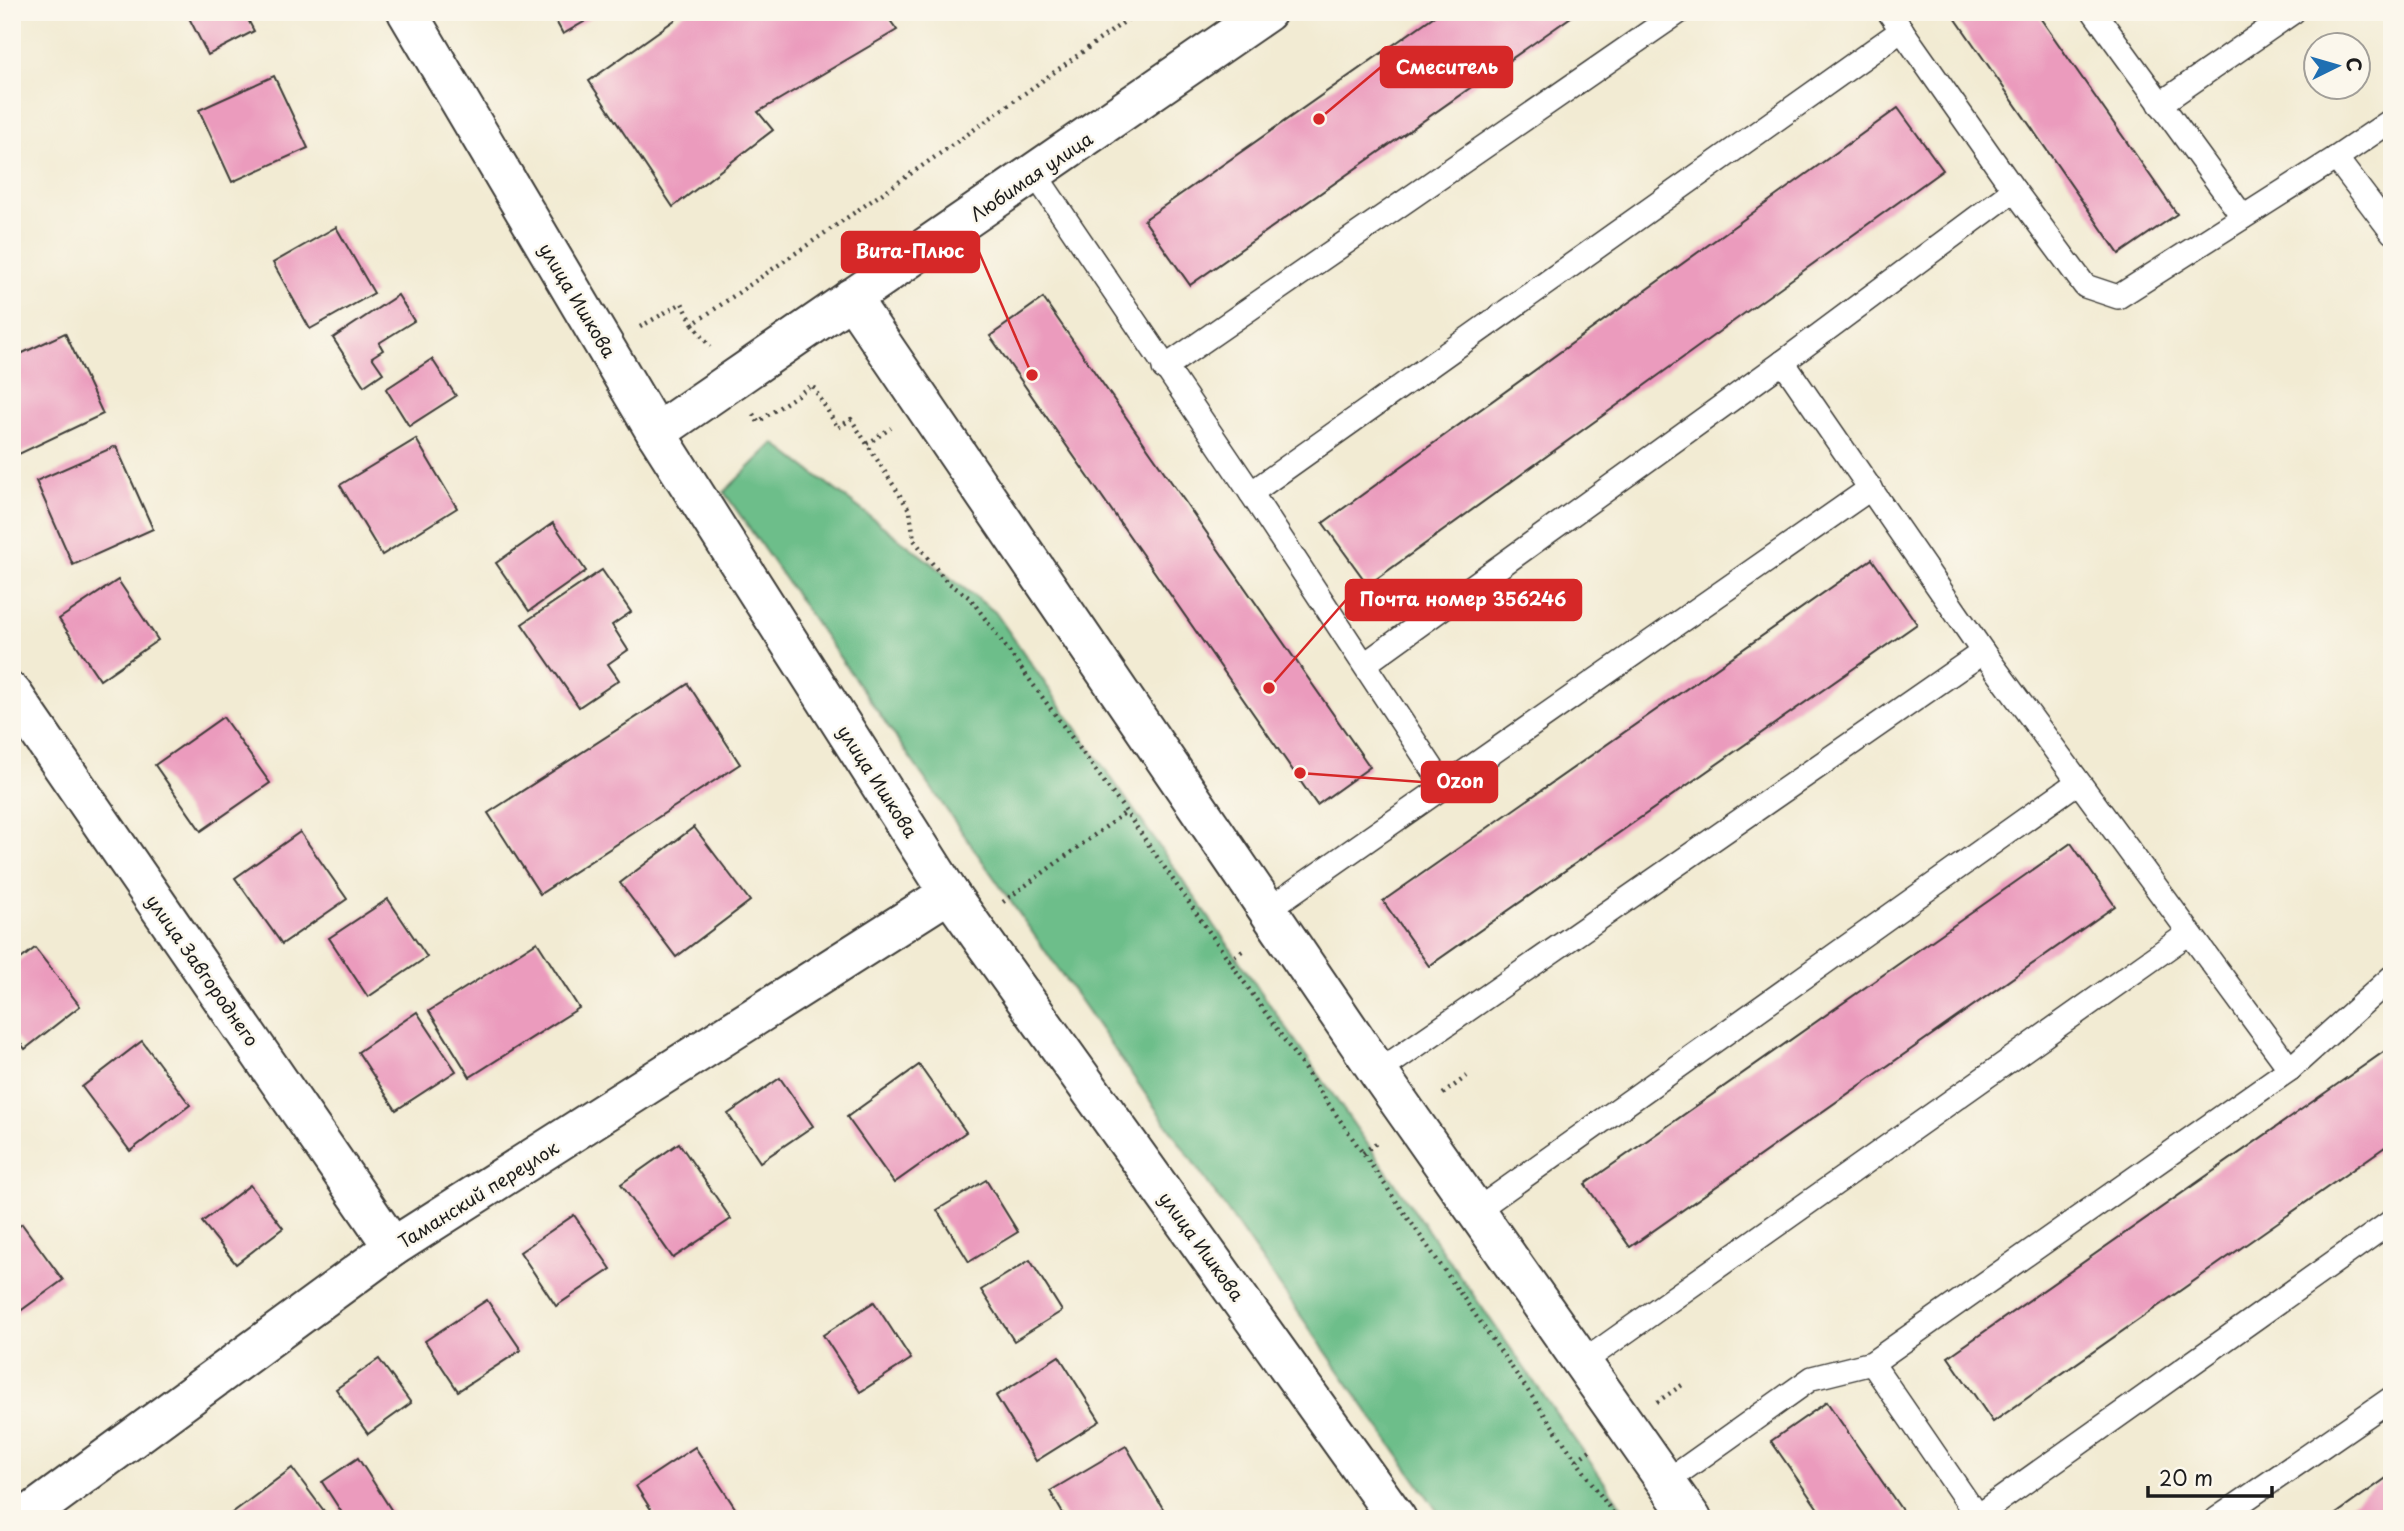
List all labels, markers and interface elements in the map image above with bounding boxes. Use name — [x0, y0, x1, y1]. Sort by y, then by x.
north arrow — [2302, 32, 2372, 102]
callout: Смеситель — [1381, 47, 1512, 87]
text: Смеситель — [1396, 52, 1498, 80]
text: С — [2340, 56, 2370, 73]
street label: Любимая улица — [964, 124, 1098, 227]
callout: Вита-Плюс — [842, 232, 979, 272]
text: Вита-Плюс — [856, 236, 965, 264]
street label: улица Ишкова — [533, 238, 623, 363]
callout: Почта номер 356246 — [1346, 580, 1581, 620]
text: Почта номер 356246 — [1360, 584, 1567, 612]
street label: улица Ишкова — [831, 719, 925, 843]
callout: Ozon — [1422, 762, 1497, 802]
text: Ozon — [1436, 766, 1484, 794]
street label: улица Завгороднего — [140, 889, 266, 1051]
street label: Таманский переулок — [393, 1133, 564, 1254]
street label: улица Ишкова — [1153, 1186, 1251, 1307]
scale bar — [2148, 1454, 2273, 1498]
text: 20 m — [2159, 1461, 2213, 1493]

